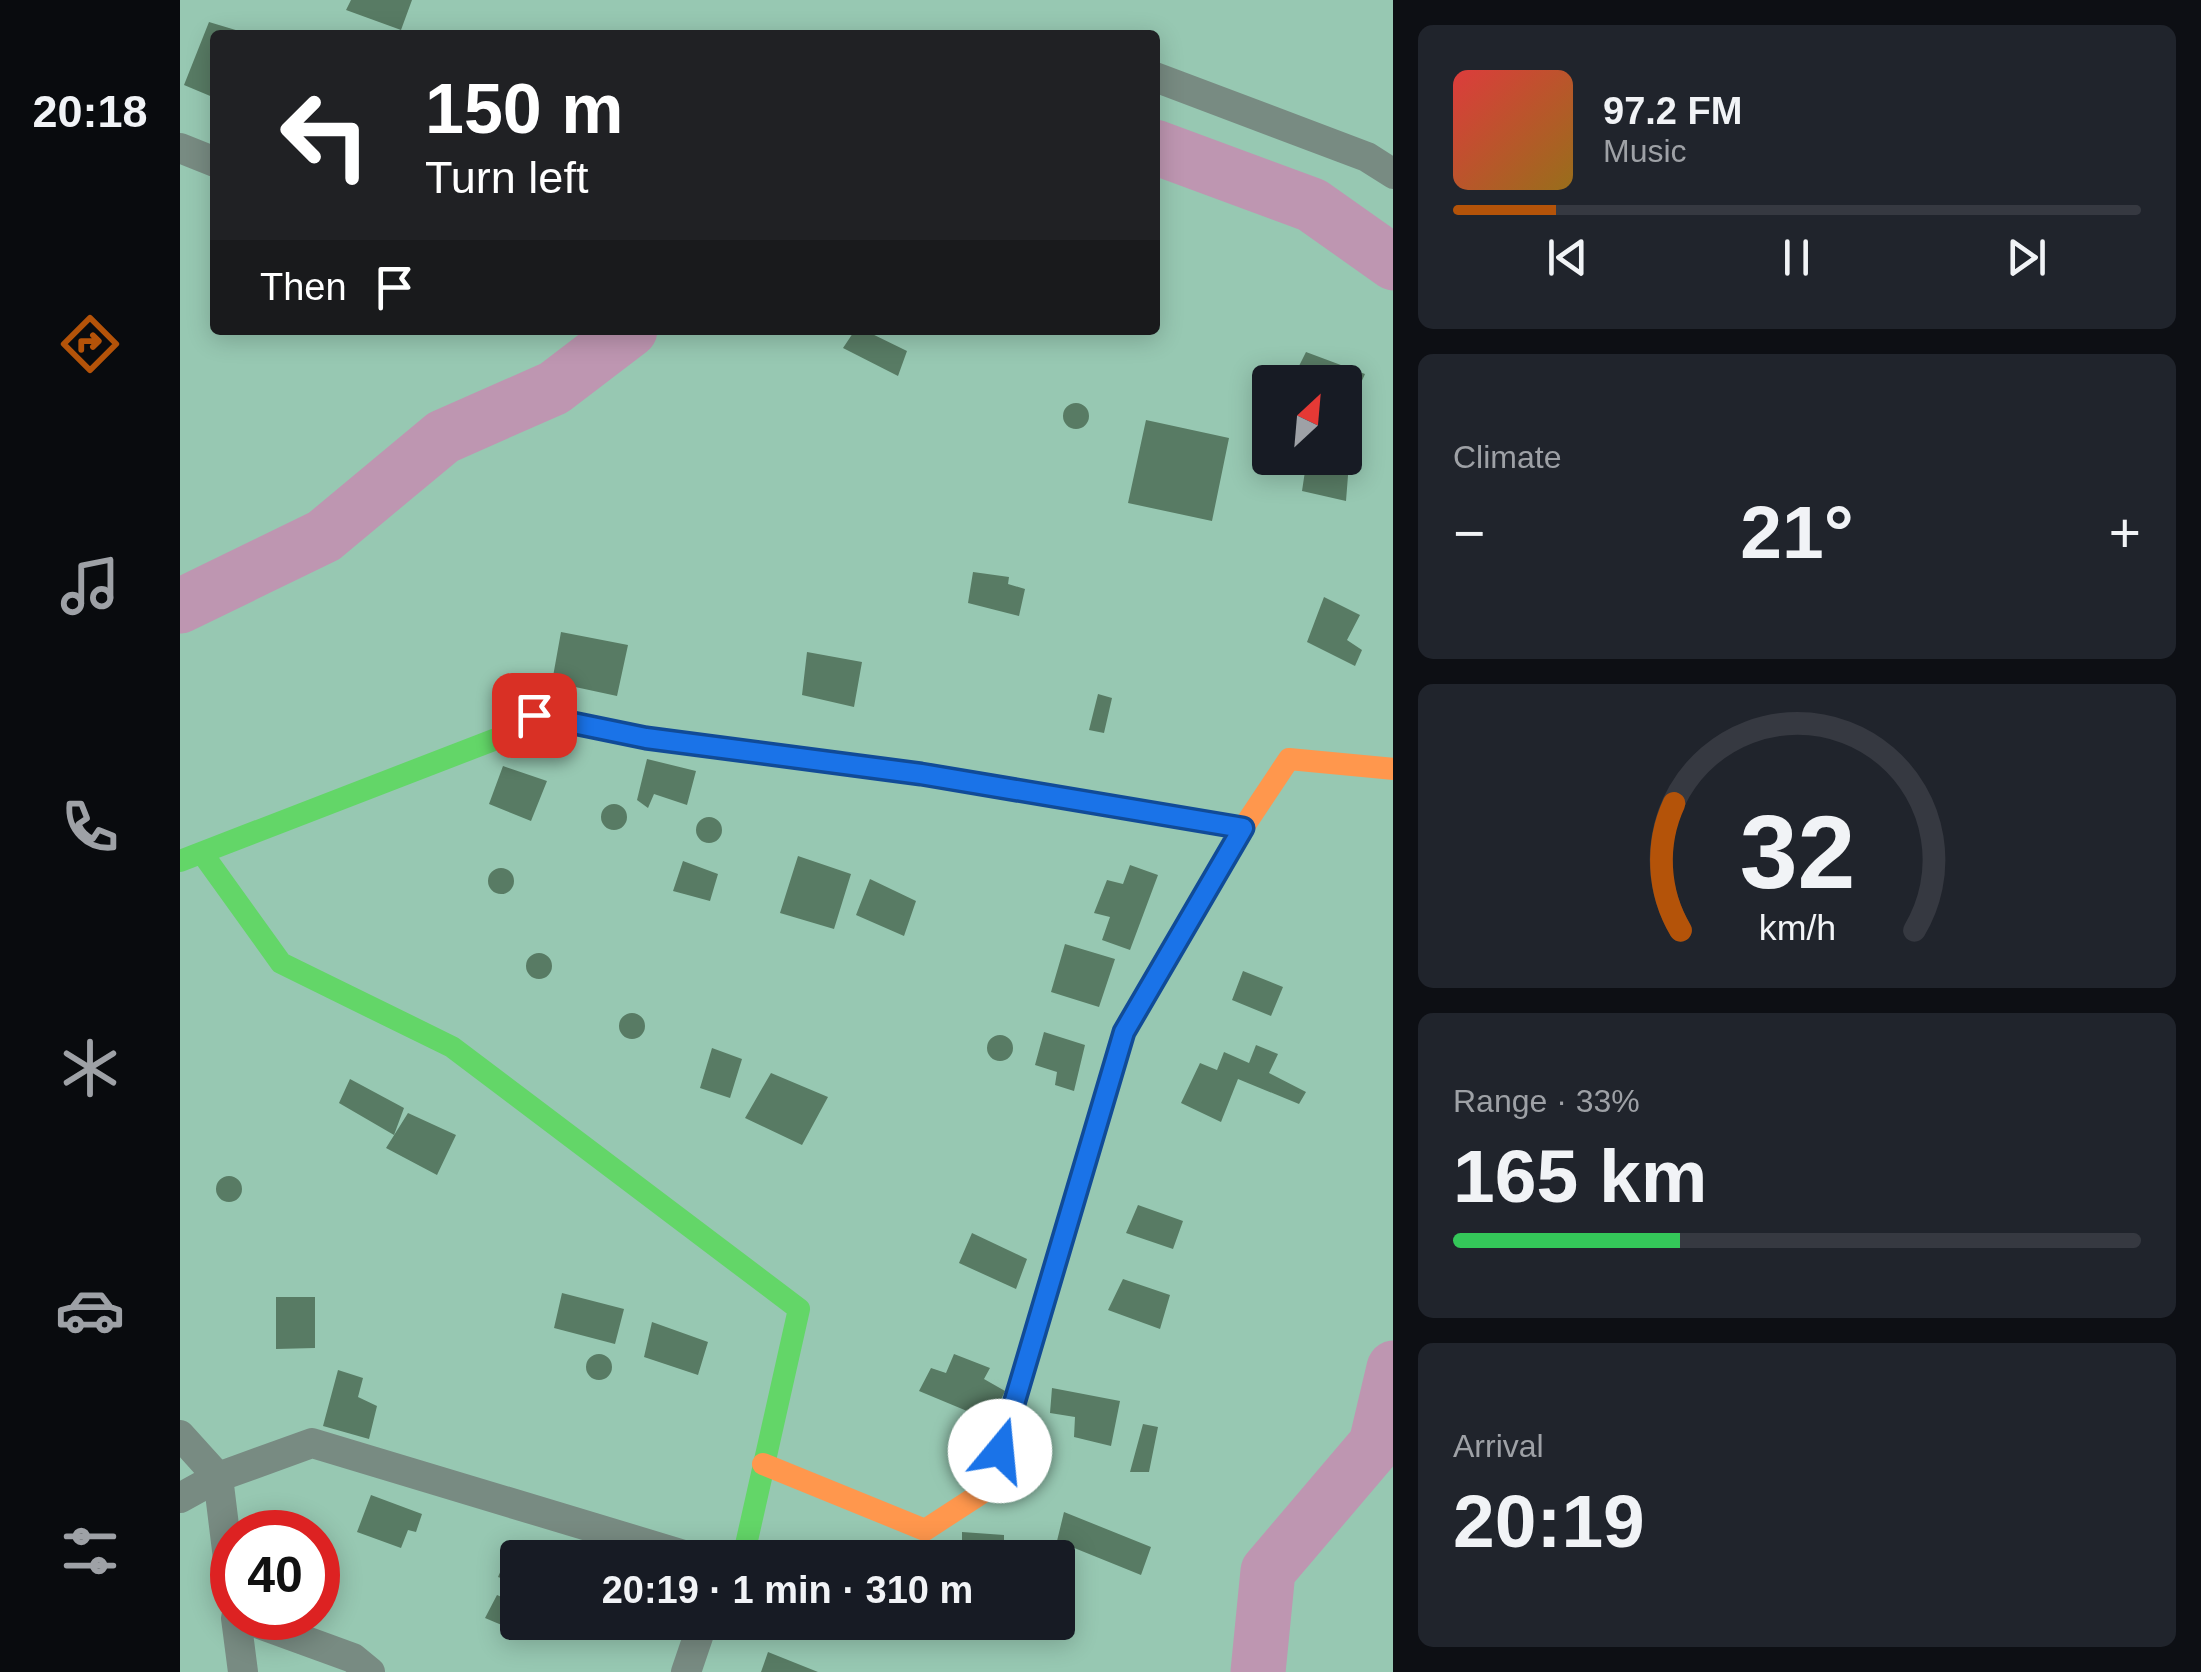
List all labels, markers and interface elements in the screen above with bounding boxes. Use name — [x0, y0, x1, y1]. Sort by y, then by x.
icon: left — [260, 70, 390, 200]
text: 150 m — [425, 70, 623, 148]
text: 20:18 — [32, 86, 148, 137]
text: 97.2 FM — [1603, 90, 1742, 132]
text: Music — [1603, 133, 1687, 169]
text: Turn left — [425, 152, 588, 203]
icon: previous — [1540, 230, 1595, 285]
icon: pause — [1769, 230, 1824, 285]
icon: next — [1999, 230, 2054, 285]
icon: arrive — [367, 260, 422, 315]
text: Then — [260, 266, 347, 308]
icon: directions — [55, 309, 125, 379]
north arrow — [1252, 365, 1362, 475]
map controls — [1252, 365, 1362, 475]
text: Climate — [1453, 439, 1561, 475]
text: 21° — [1740, 490, 1854, 574]
text: − — [1453, 502, 1485, 564]
text: + — [2109, 502, 2141, 564]
icon: music — [55, 551, 125, 621]
pin — [492, 673, 577, 758]
icon: arrive — [507, 688, 562, 743]
icon: phone — [55, 792, 125, 862]
text: 32 — [1739, 794, 1855, 910]
text: km/h — [1758, 908, 1836, 948]
icon: climate — [55, 1033, 125, 1103]
text: Range · 33% — [1453, 1083, 1640, 1119]
text: 165 km — [1453, 1134, 1707, 1218]
icon: car — [55, 1275, 125, 1345]
position arrow — [948, 1399, 1052, 1503]
text: Arrival — [1453, 1428, 1544, 1464]
text: 20:19 — [1453, 1479, 1645, 1563]
speed limit sign: 40 — [210, 1510, 340, 1640]
icon: filters — [55, 1516, 125, 1586]
text: 20:19 · 1 min · 310 m — [602, 1569, 973, 1611]

